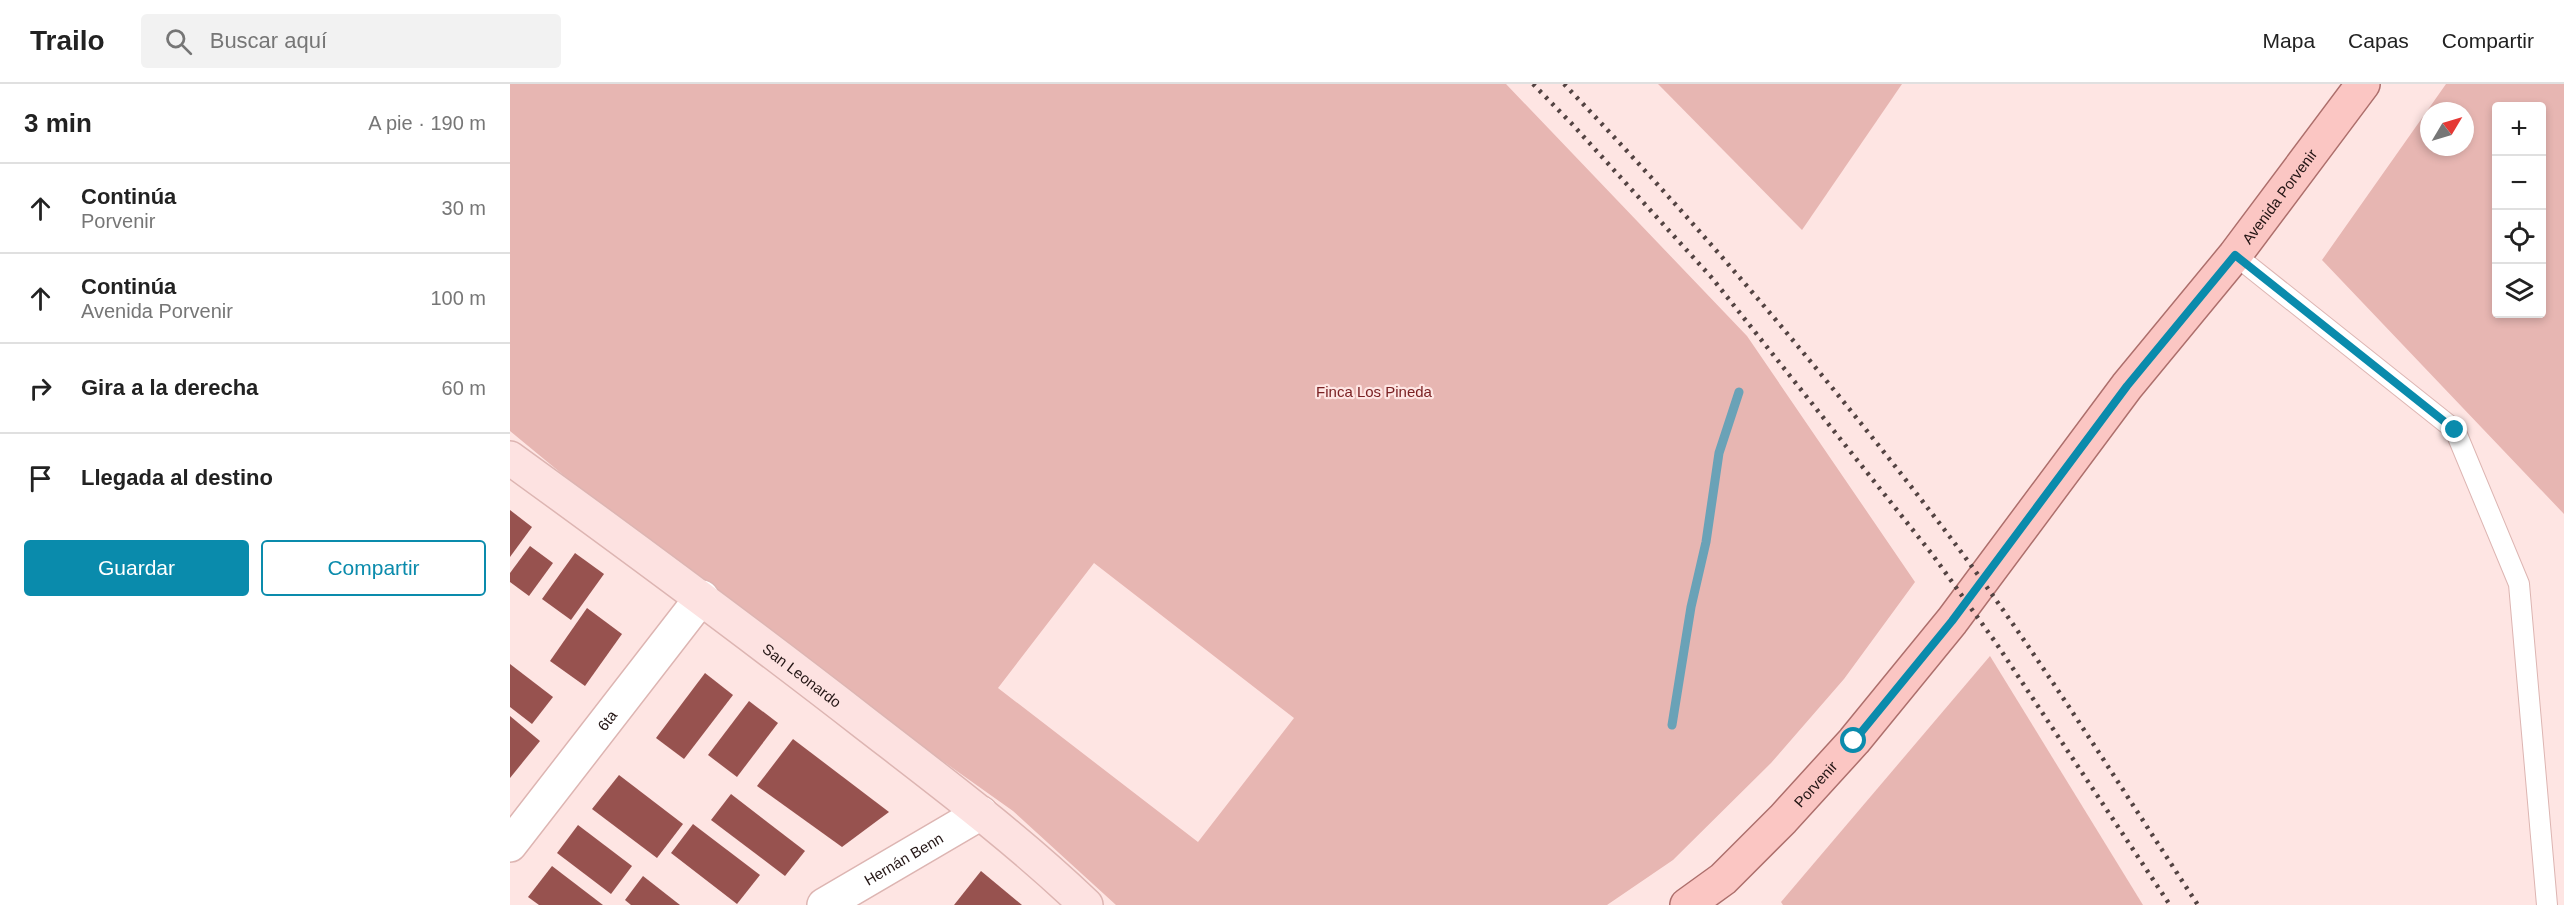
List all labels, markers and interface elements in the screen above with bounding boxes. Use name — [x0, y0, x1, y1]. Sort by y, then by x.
search box — [141, 14, 561, 68]
text: Trailo — [30, 25, 105, 56]
icon: search — [162, 25, 195, 58]
text: Buscar aquí — [210, 28, 327, 53]
text: Mapa — [2263, 29, 2315, 52]
text: Capas — [2348, 29, 2409, 52]
text: Compartir — [2442, 29, 2534, 52]
north arrow — [2420, 102, 2474, 156]
map controls — [2492, 102, 2546, 318]
button: + — [2492, 102, 2546, 156]
text: 3 min — [24, 108, 92, 138]
text: A pie · 190 m — [368, 112, 486, 134]
street label: Avenida Porvenir — [2238, 145, 2320, 247]
button: − — [2492, 156, 2546, 210]
text: Continúa — [81, 184, 176, 209]
icon: ahead — [24, 192, 57, 225]
text: 30 m — [442, 197, 486, 219]
text: Porvenir — [81, 210, 155, 232]
button: locate — [2492, 210, 2546, 264]
button: layers — [2492, 264, 2546, 318]
text: Continúa — [81, 274, 176, 299]
icon: ahead — [24, 282, 57, 315]
text: 100 m — [430, 287, 486, 309]
text: Avenida Porvenir — [81, 300, 233, 322]
icon: right — [24, 372, 57, 405]
text: Gira a la derecha — [81, 375, 258, 400]
text: 60 m — [442, 377, 486, 399]
park label: Finca Los Pineda — [1316, 383, 1433, 400]
route end — [2441, 416, 2467, 442]
icon: arrive — [24, 462, 57, 495]
text: Llegada al destino — [81, 465, 273, 490]
button: Guardar — [24, 540, 249, 596]
button: Compartir — [261, 540, 486, 596]
street label: San Leonardo — [760, 640, 845, 710]
street label: 6ta — [594, 706, 620, 734]
route start — [1840, 727, 1866, 753]
street label: Porvenir — [1790, 757, 1840, 810]
street label: Hernán Benn — [861, 829, 946, 888]

